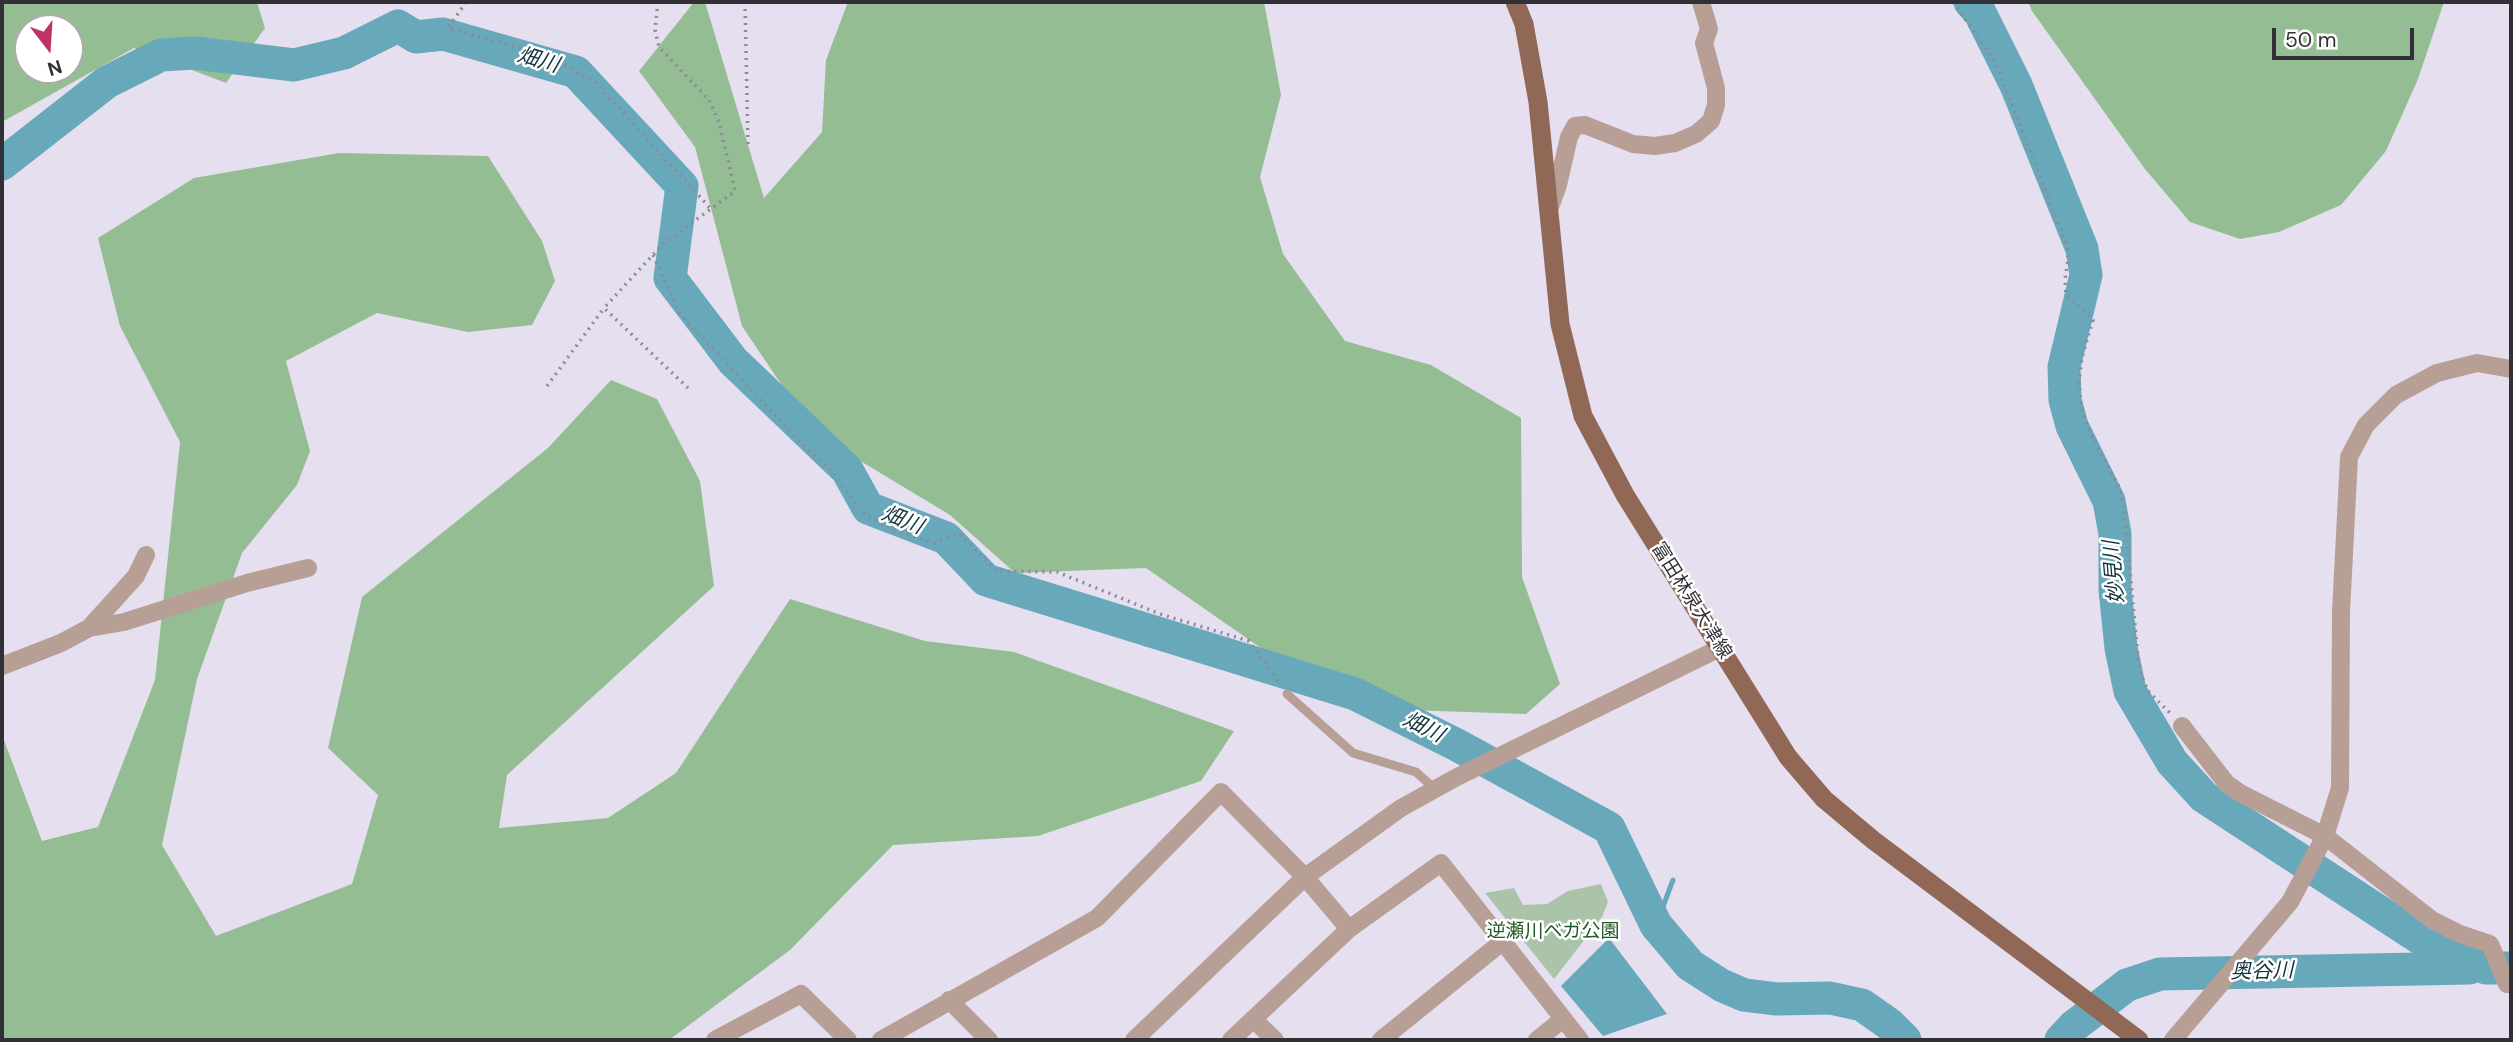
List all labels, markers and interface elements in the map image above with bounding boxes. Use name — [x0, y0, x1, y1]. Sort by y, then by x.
north arrow — [14, 14, 84, 84]
scale bar — [2275, 14, 2417, 58]
text: 50 m — [2285, 26, 2336, 54]
water label: 畑川 — [514, 43, 562, 79]
text: N — [44, 54, 65, 82]
water label: 畑川 — [878, 502, 926, 540]
street label: 富田林泉大津線 — [1646, 539, 1736, 663]
water label: 妙見川 — [2100, 540, 2130, 604]
water label: 畑川 — [1399, 707, 1447, 749]
park label: 逆瀬川ベガ公園 — [1487, 921, 1619, 943]
water label: 奥谷川 — [2230, 959, 2294, 985]

